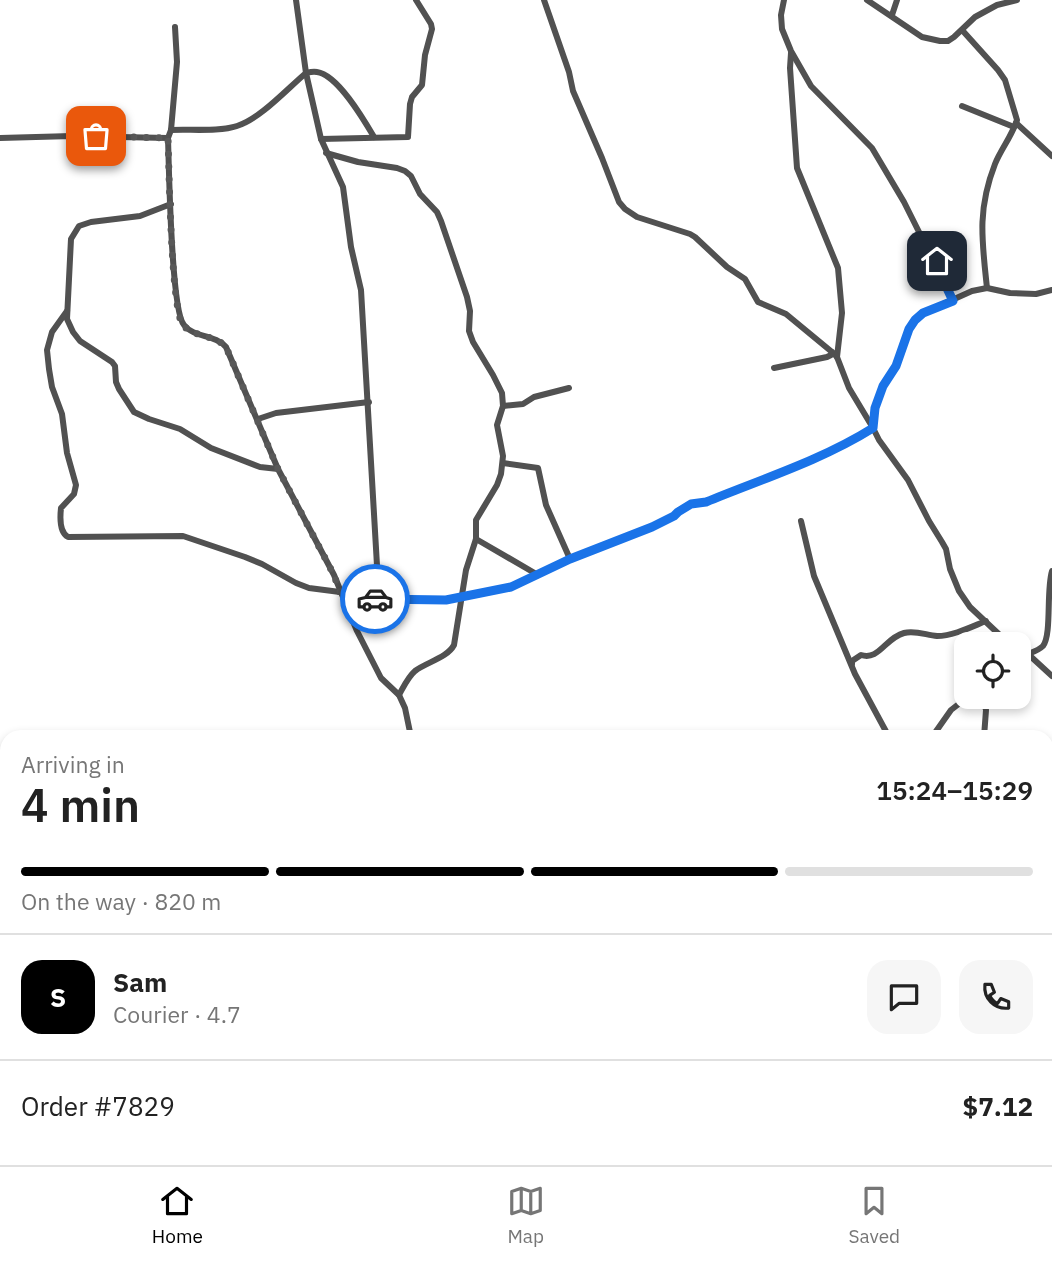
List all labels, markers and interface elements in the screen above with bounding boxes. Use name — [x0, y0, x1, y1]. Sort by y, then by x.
pin — [66, 106, 126, 166]
icon: bag — [77, 117, 115, 155]
pin — [907, 231, 967, 291]
icon: home — [918, 242, 956, 280]
courier — [340, 564, 410, 634]
icon: car — [356, 580, 394, 618]
map controls — [954, 632, 1031, 709]
button: locate — [954, 632, 1031, 709]
text: Arriving in — [21, 749, 125, 779]
text: 15:24–15:29 — [876, 773, 1033, 807]
text: 4 min — [21, 775, 140, 835]
text: On the way · 820 m — [21, 886, 221, 916]
button: chat — [867, 960, 941, 1034]
button: phone — [959, 960, 1033, 1034]
text: Sam — [113, 965, 167, 999]
text: S — [50, 980, 66, 1014]
text: Courier · 4.7 — [113, 999, 241, 1029]
text: Order #7829 — [21, 1089, 175, 1123]
text: $7.12 — [963, 1089, 1033, 1123]
tab: Home — [152, 1182, 203, 1248]
tab: Map — [507, 1182, 545, 1248]
tab: Saved — [848, 1182, 900, 1248]

